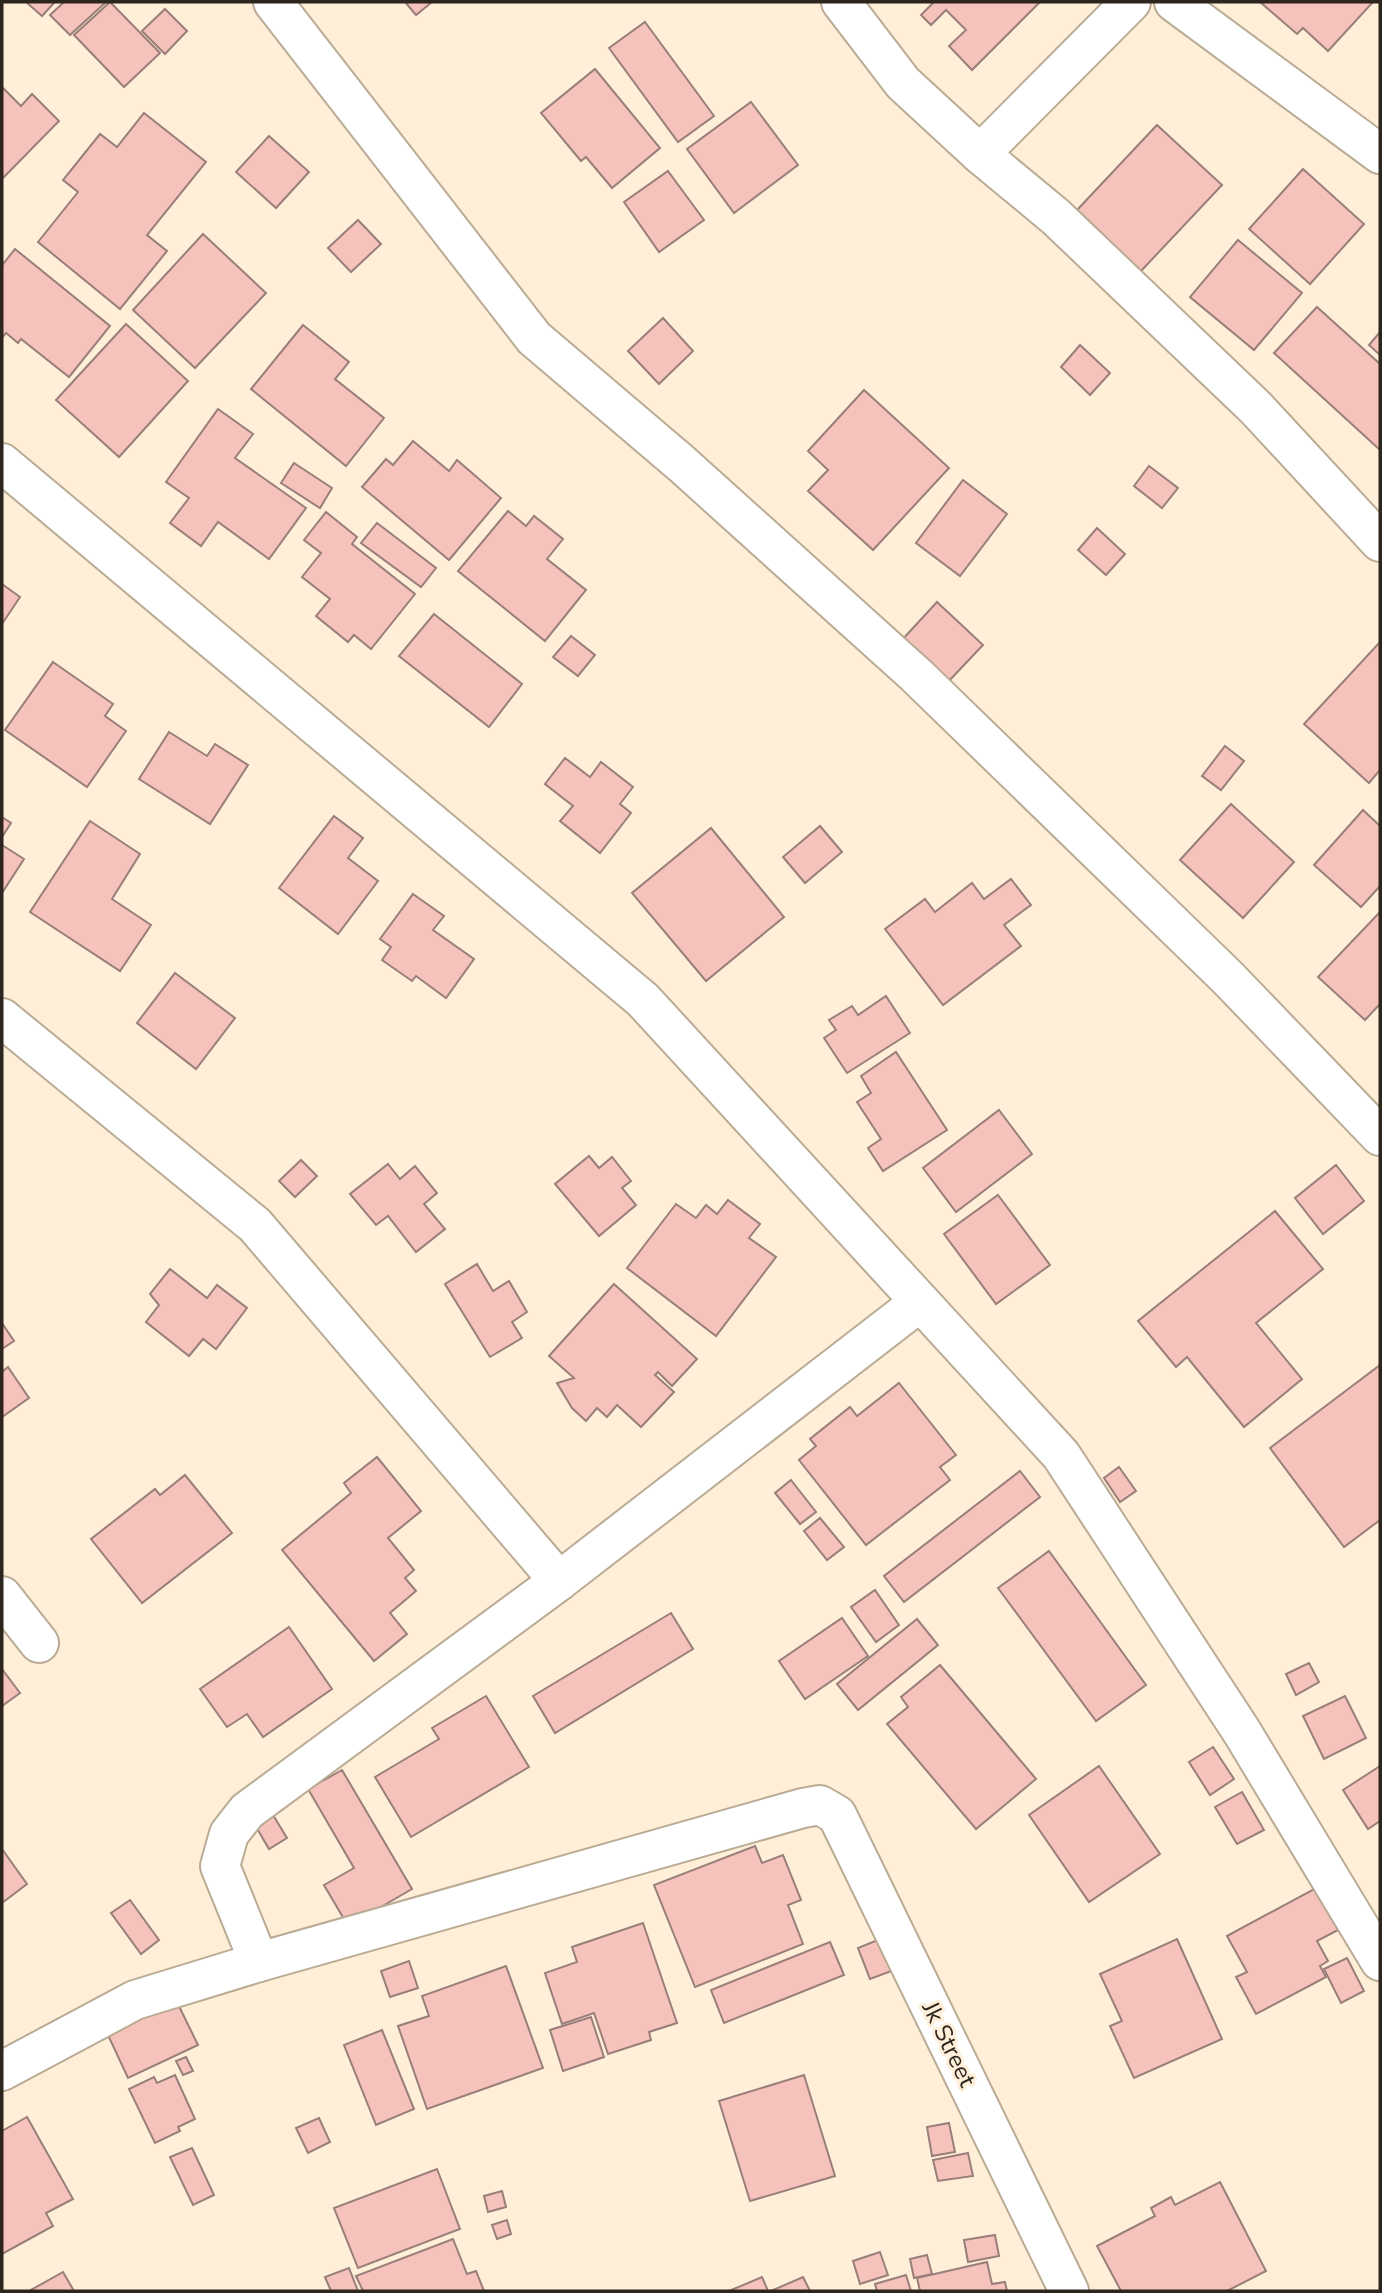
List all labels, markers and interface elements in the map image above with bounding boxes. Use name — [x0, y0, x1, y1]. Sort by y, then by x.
street label: Jk Street — [914, 1995, 984, 2093]

